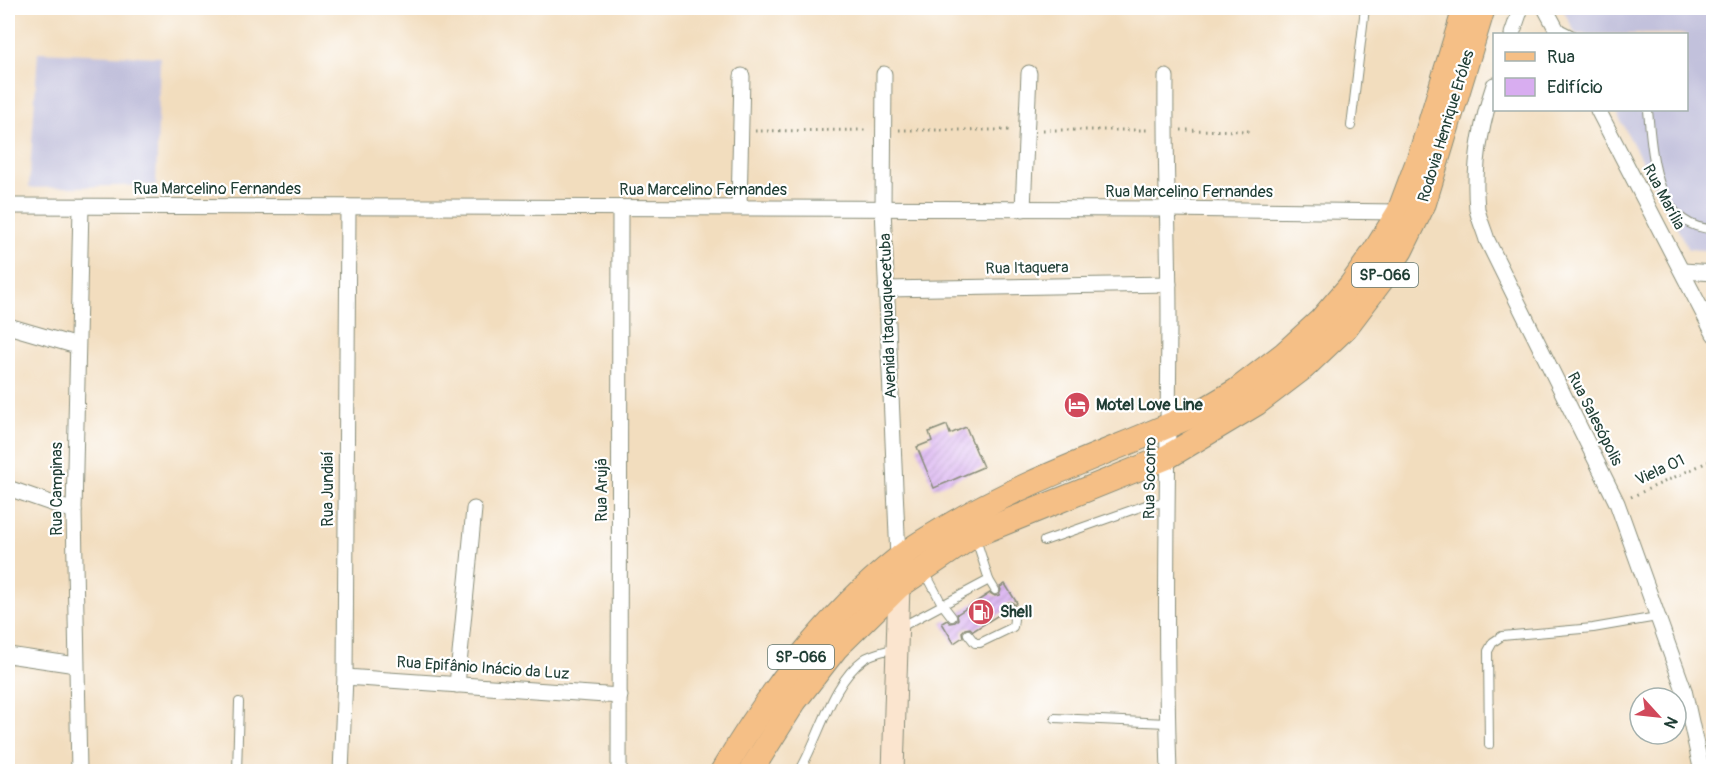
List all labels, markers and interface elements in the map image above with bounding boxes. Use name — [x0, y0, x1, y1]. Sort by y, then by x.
legend — [1493, 33, 1688, 111]
text: Rua — [1547, 46, 1575, 69]
street label: Rodovia Henrique Eróles — [1413, 47, 1479, 205]
text: Edifício — [1547, 76, 1603, 99]
street label: Rua Marília — [1638, 161, 1690, 233]
street label: Rua Marcelino Fernandes — [133, 179, 301, 199]
street label: Rua Marcelino Fernandes — [619, 180, 787, 200]
street label: Rua Marcelino Fernandes — [1105, 182, 1273, 202]
street label: Avenida Itaquaquecetuba — [875, 233, 901, 399]
street label: Rua Itaquera — [985, 257, 1069, 279]
road number: SP-066 — [1352, 263, 1418, 287]
street label: Rua Salesópolis — [1563, 369, 1627, 469]
hotel icon: Motel Love Line — [1062, 390, 1092, 420]
place label: Motel Love Line — [1096, 395, 1204, 415]
street label: Rua Socorro — [1139, 436, 1161, 519]
street label: Rua Campinas — [47, 442, 67, 536]
street label: Viela 01 — [1632, 450, 1688, 490]
street label: Rua Jundiaí — [318, 451, 338, 527]
street label: Rua Arujá — [592, 458, 612, 522]
fuel station icon: Shell — [966, 597, 996, 627]
place label: Shell — [1000, 602, 1033, 622]
road number: SP-066 — [768, 645, 834, 669]
street label: Rua Epifânio Inácio da Luz — [396, 652, 570, 684]
north arrow — [1628, 686, 1688, 746]
text: N — [1659, 713, 1682, 732]

